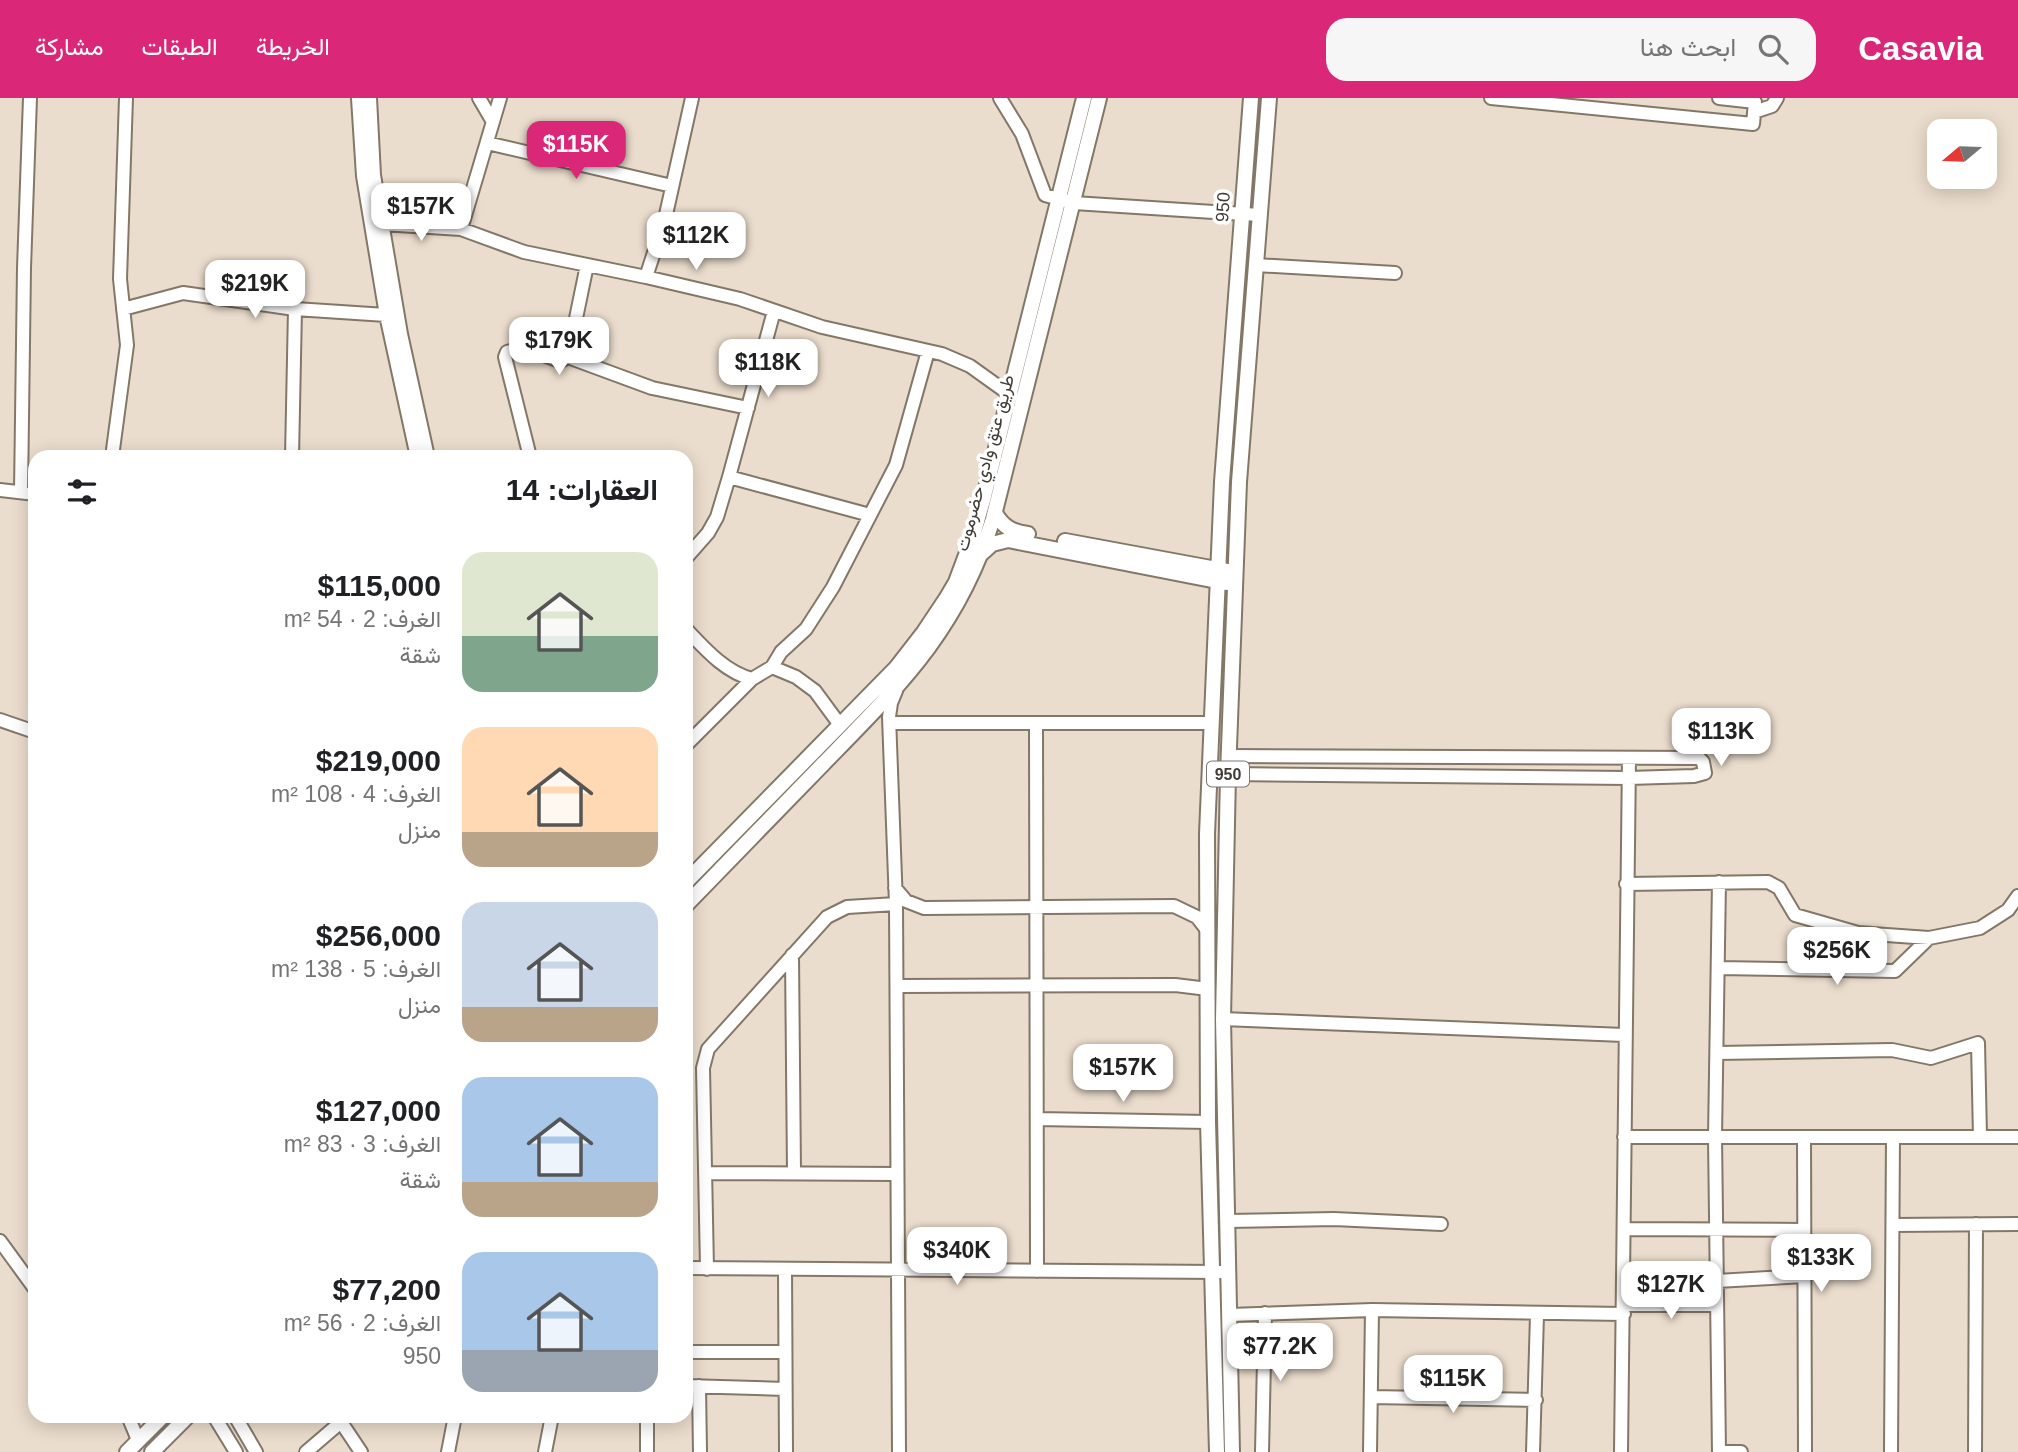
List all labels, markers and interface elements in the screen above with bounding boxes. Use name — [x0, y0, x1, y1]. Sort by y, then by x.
search box — [1326, 18, 1816, 81]
icon: search — [1754, 30, 1792, 68]
text: Casavia — [1858, 30, 1983, 67]
text: ابحث هنا — [1640, 32, 1736, 62]
text: مشاركة — [35, 33, 103, 60]
text: الطبقات — [141, 33, 218, 60]
text: الخريطة — [256, 33, 330, 60]
north arrow — [1927, 119, 1997, 189]
map controls — [1927, 119, 1997, 189]
pin: $115K — [527, 122, 625, 181]
text: $115K — [543, 131, 609, 157]
pin: $157K — [372, 184, 470, 243]
street label: 950 — [1212, 191, 1234, 223]
text: $157K — [387, 193, 455, 219]
pin: $112K — [647, 212, 745, 272]
text: $112K — [663, 222, 729, 248]
pin: $219K — [206, 260, 304, 320]
text: $219K — [221, 270, 289, 296]
pin: $179K — [510, 317, 608, 377]
text: $179K — [525, 327, 593, 353]
pin: $118K — [719, 340, 817, 399]
text: $118K — [735, 349, 801, 375]
street label: طريق عتق وادي حضرموت — [952, 373, 1023, 555]
icon: filters — [63, 473, 101, 511]
text: العقارات: 14 — [506, 473, 658, 506]
text: $115,000 — [318, 569, 441, 602]
icon: home — [518, 580, 602, 664]
text: الغرف: 2 · 54 m² — [284, 606, 441, 632]
text: شقة — [399, 642, 441, 668]
pin: $113K — [1672, 708, 1770, 768]
text: $113K — [1688, 718, 1754, 744]
text: $219,000 — [316, 744, 441, 777]
icon: home — [518, 755, 602, 839]
road number: 950 — [1207, 762, 1249, 786]
text: الغرف: 4 · 108 m² — [271, 781, 441, 807]
text: منزل — [398, 817, 441, 843]
text: $256,000 — [316, 919, 441, 952]
pin: $256K — [1788, 928, 1886, 987]
icon: home — [518, 930, 602, 1014]
text: $256K — [1803, 937, 1871, 963]
text: الغرف: 5 · 138 m² — [271, 956, 441, 982]
text: منزل — [398, 992, 441, 1018]
pin: $157K — [1074, 1044, 1172, 1104]
text: $157K — [1089, 1054, 1157, 1080]
text: $127,000 — [316, 1094, 441, 1127]
icon: home — [518, 1105, 602, 1189]
text: الغرف: 3 · 83 m² — [284, 1131, 441, 1157]
text: شقة — [399, 1167, 441, 1193]
pin: $340K — [908, 1228, 1006, 1287]
pin: $133K — [1772, 1234, 1870, 1294]
text: $340K — [923, 1237, 991, 1263]
text: $133K — [1787, 1244, 1855, 1270]
pin: $127K — [1622, 1262, 1720, 1321]
text: $127K — [1637, 1271, 1705, 1297]
text: $77,200 — [333, 1273, 441, 1306]
icon: home — [518, 1280, 602, 1364]
text: الغرف: 2 · 56 m² — [284, 1310, 441, 1336]
pin: $77.2K — [1223, 1324, 1337, 1383]
text: $77.2K — [1243, 1333, 1317, 1359]
text: 950 — [403, 1343, 441, 1369]
pin: $115K — [1404, 1356, 1502, 1415]
text: $115K — [1420, 1365, 1486, 1391]

